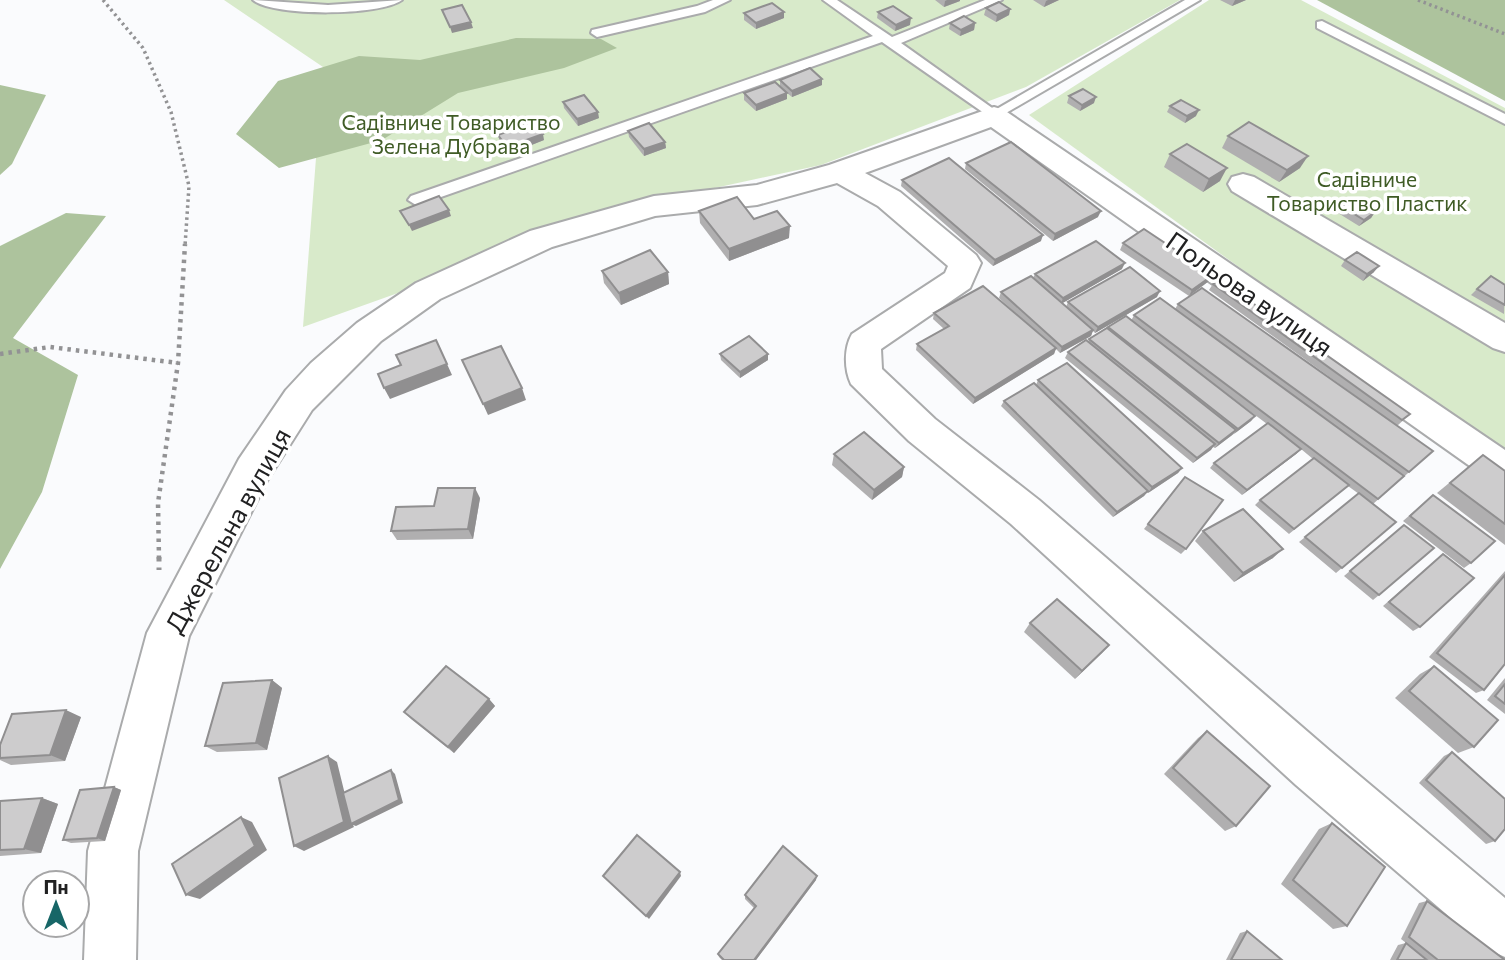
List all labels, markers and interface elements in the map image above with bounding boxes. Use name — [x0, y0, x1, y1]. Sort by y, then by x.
park label: Садівниче Товариство Зелена Дубрава — [341, 109, 561, 158]
park label: Садівниче Товариство Пластик — [1267, 166, 1467, 215]
street label: Польова вулиця — [1161, 224, 1339, 362]
street label: Джерельна вулиця — [158, 422, 296, 638]
north arrow — [21, 869, 91, 939]
text: Пн — [43, 875, 69, 898]

